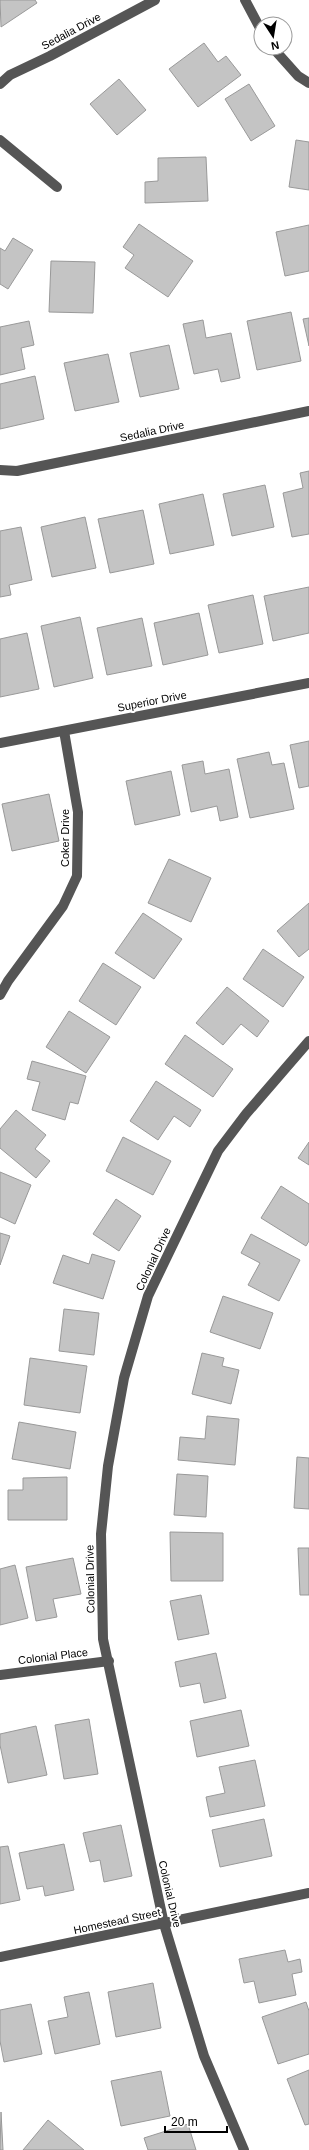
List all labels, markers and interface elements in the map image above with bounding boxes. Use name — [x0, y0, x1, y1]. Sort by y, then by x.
street label: Sedalia Drive — [39, 10, 103, 52]
north arrow — [253, 16, 293, 56]
text: N — [270, 39, 280, 52]
street label: Sedalia Drive — [119, 418, 185, 444]
street label: Superior Drive — [116, 688, 188, 714]
street label: Coker Drive — [59, 809, 71, 867]
street label: Colonial Drive — [133, 1225, 173, 1293]
street label: Colonial Drive — [83, 1545, 97, 1613]
street label: Colonial Place — [17, 1646, 89, 1666]
street label: Colonial Drive — [156, 1859, 184, 1929]
street label: Homestead Street — [72, 1906, 162, 1936]
scale bar — [165, 2108, 227, 2134]
text: 20 m — [171, 2115, 198, 2129]

